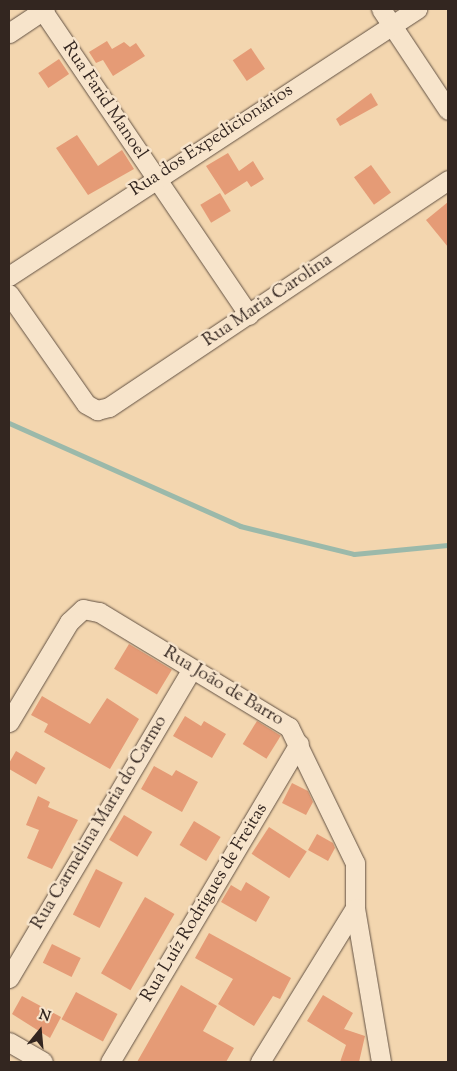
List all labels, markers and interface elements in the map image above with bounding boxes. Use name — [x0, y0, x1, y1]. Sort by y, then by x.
street label: Rua Farid Manoel — [57, 38, 151, 164]
street label: Rua dos Expedicionários — [126, 80, 298, 202]
street label: Rua Maria Carolina — [199, 250, 337, 352]
street label: Rua João de Barro — [159, 643, 287, 731]
street label: Rua Carmelina Maria do Carmo — [27, 712, 173, 934]
street label: Rua Luíz Rodrigues de Freitas — [137, 800, 273, 1006]
text: N — [36, 1005, 53, 1028]
north arrow — [15, 1006, 65, 1056]

